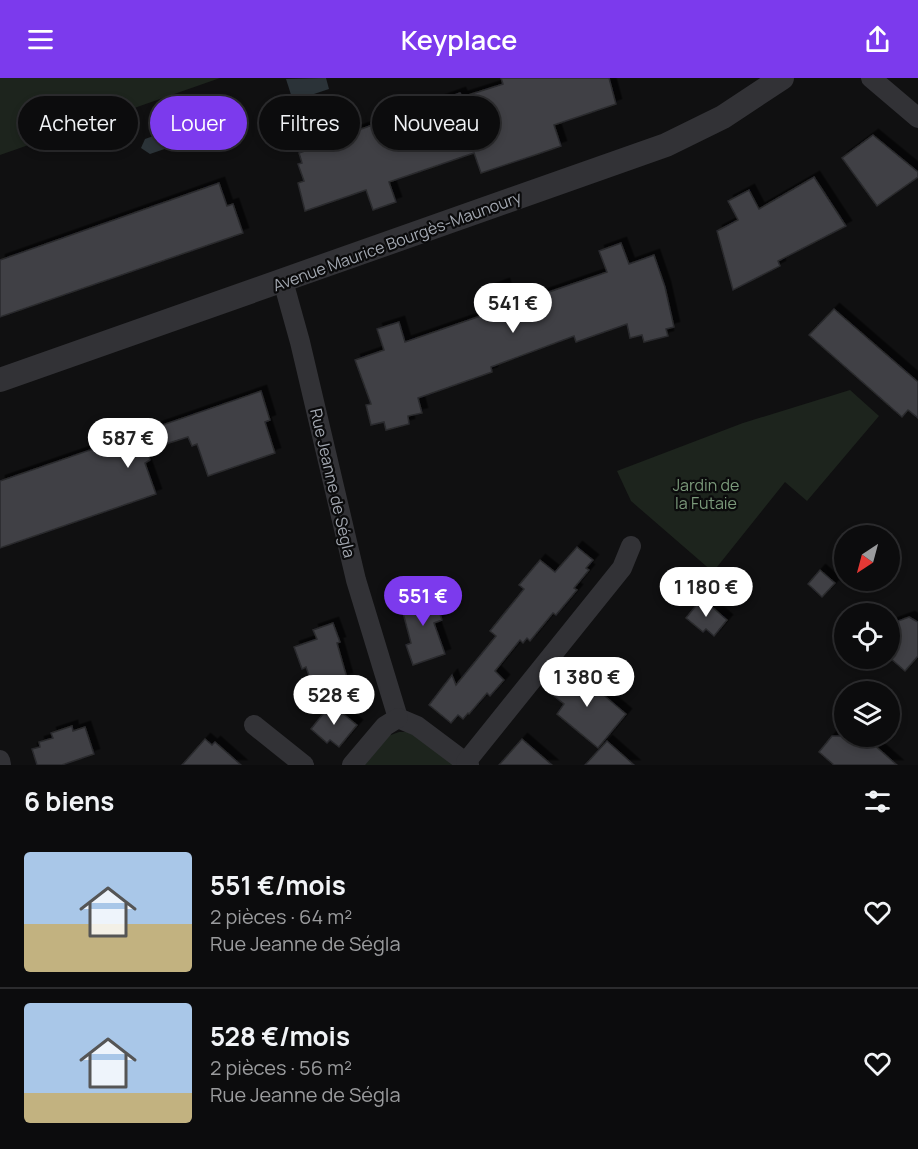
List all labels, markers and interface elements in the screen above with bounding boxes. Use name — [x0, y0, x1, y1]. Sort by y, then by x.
text: Keyplace — [401, 21, 517, 58]
icon: menu — [24, 23, 57, 56]
icon: share — [861, 23, 894, 56]
chip: Acheter — [18, 96, 138, 150]
chip: Louer — [150, 96, 247, 150]
chip: Filtres — [259, 96, 360, 150]
chip: Nouveau — [372, 96, 500, 150]
street label: Avenue Maurice Bourgès-Maunoury — [270, 185, 525, 296]
pin: 541 € — [471, 283, 555, 334]
text: 541 € — [488, 289, 538, 316]
street label: Rue Jeanne de Ségla — [305, 406, 361, 560]
pin: 587 € — [86, 418, 170, 469]
text: 587 € — [102, 424, 154, 451]
park label: Jardin de la Futaie — [673, 474, 739, 514]
north arrow — [834, 525, 900, 591]
map controls — [834, 525, 900, 747]
pin: 1 180 € — [651, 567, 761, 618]
text: 1 180 € — [674, 573, 738, 600]
pin: 551 € — [381, 576, 465, 627]
text: 551 € — [398, 582, 448, 609]
button: locate — [834, 603, 900, 669]
pin: 1 380 € — [532, 657, 642, 708]
text: 1 380 € — [553, 663, 621, 690]
pin: 528 € — [292, 675, 376, 726]
text: 528 € — [307, 681, 361, 708]
button: layers — [834, 681, 900, 747]
text: 6 biens — [24, 783, 114, 819]
icon: filters — [861, 785, 894, 818]
text: 551 €/mois — [210, 867, 346, 903]
icon: home — [72, 876, 144, 948]
icon: heart — [861, 896, 894, 929]
text: 2 pièces · 64 m² — [210, 903, 352, 930]
text: Rue Jeanne de Ségla — [210, 930, 401, 957]
text: 528 €/mois — [210, 1018, 350, 1054]
icon: home — [72, 1027, 144, 1099]
icon: heart — [861, 1047, 894, 1080]
text: 2 pièces · 56 m² — [210, 1054, 352, 1081]
text: Rue Jeanne de Ségla — [210, 1081, 401, 1108]

